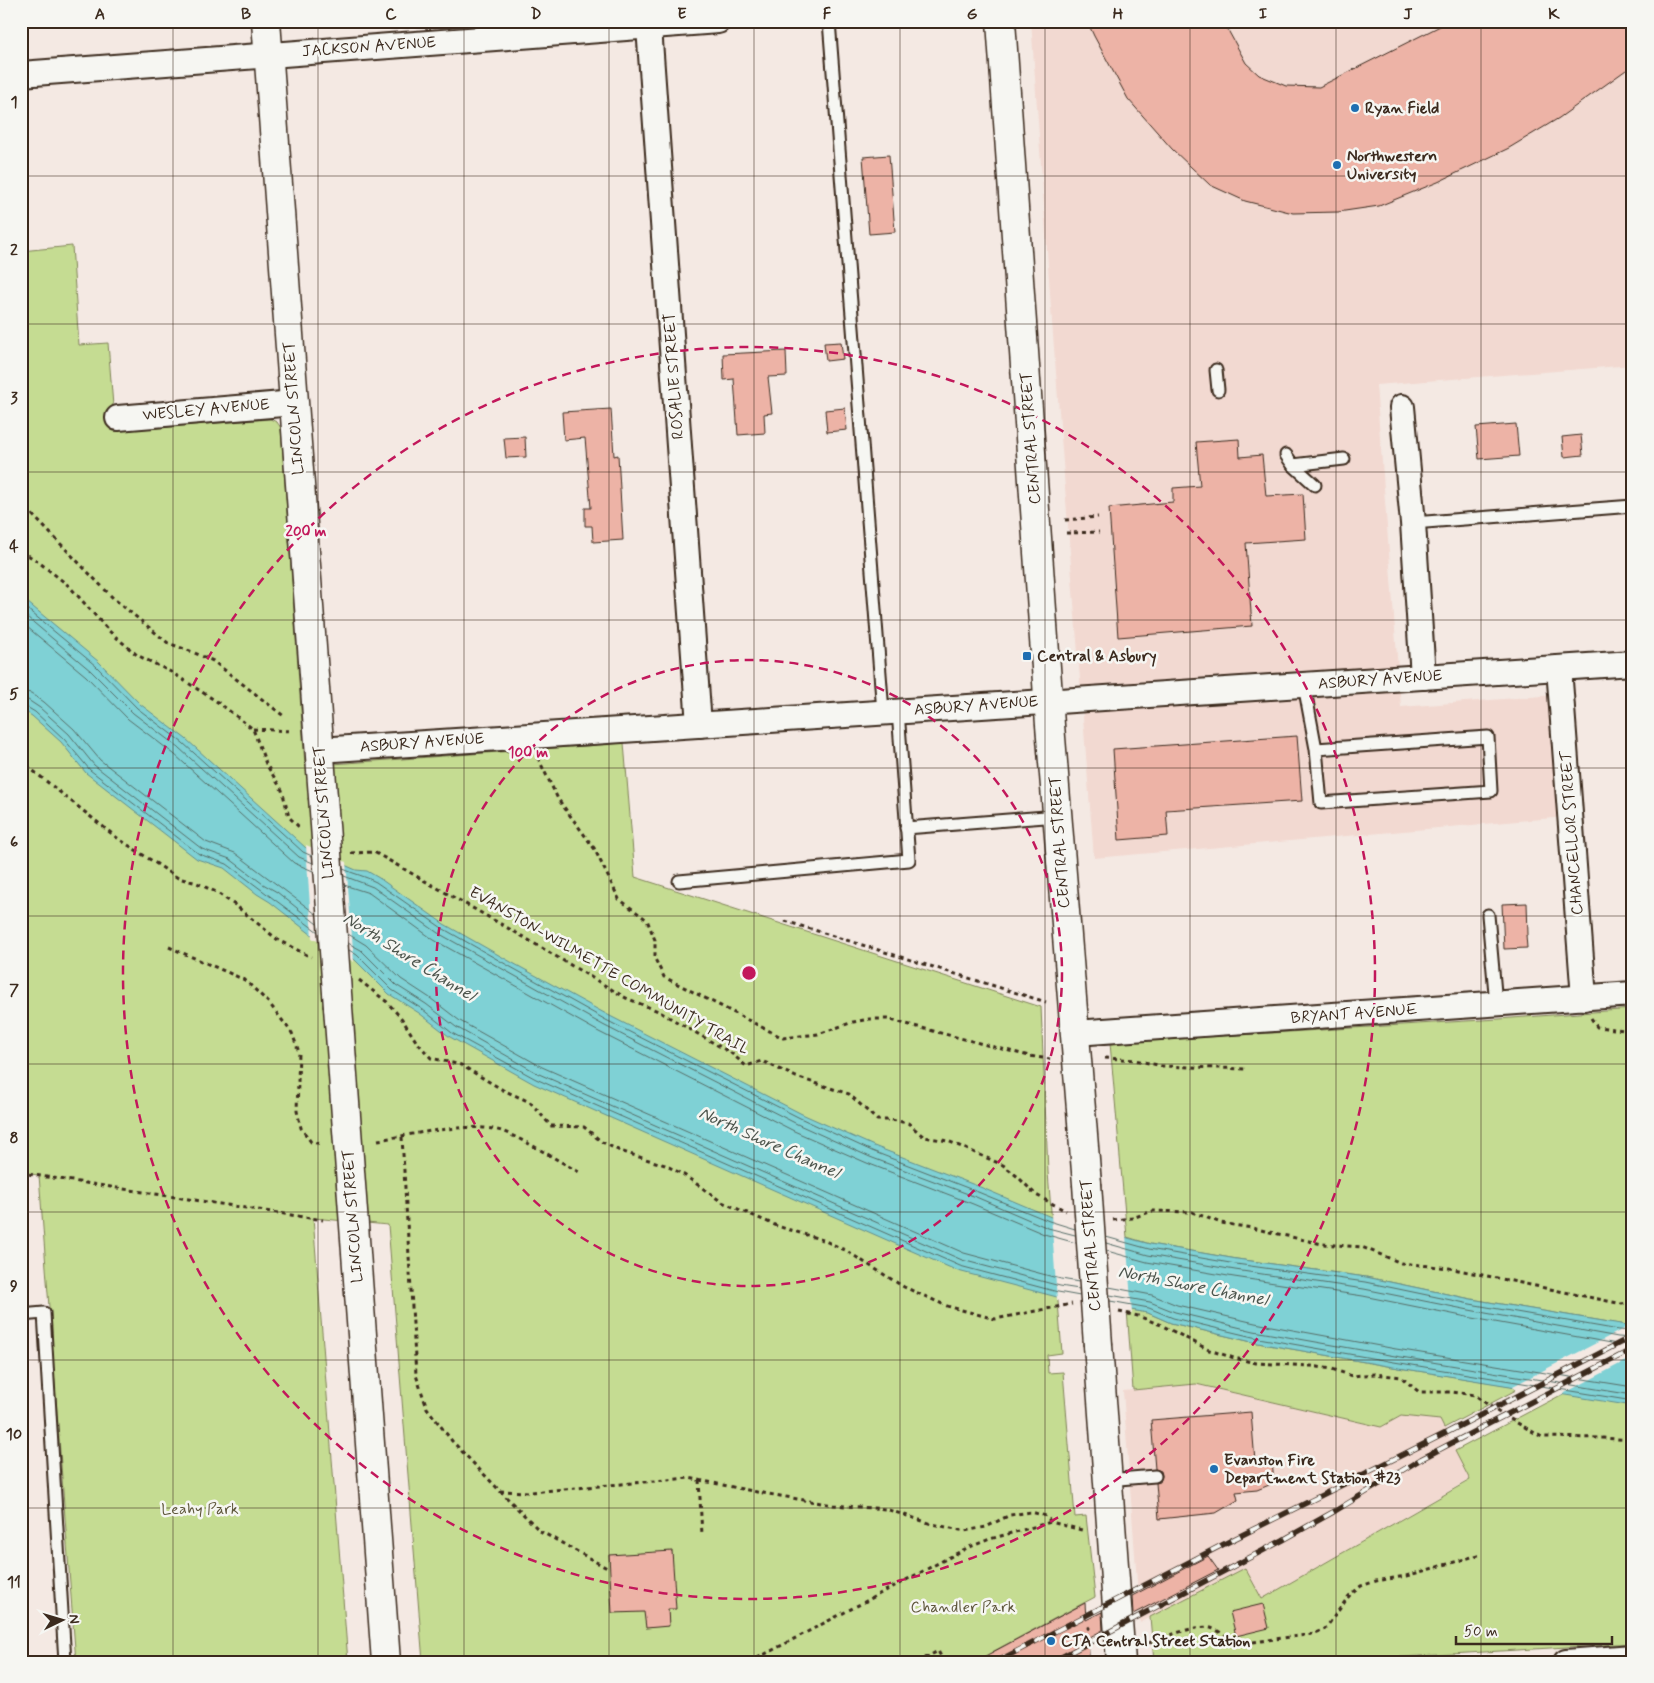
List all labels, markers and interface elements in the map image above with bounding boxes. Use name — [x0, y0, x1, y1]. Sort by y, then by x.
text: A — [95, 4, 105, 25]
text: B — [241, 4, 251, 25]
text: C — [385, 4, 397, 25]
text: D — [530, 4, 542, 25]
text: E — [677, 4, 687, 25]
text: F — [823, 4, 832, 25]
text: G — [967, 4, 978, 25]
text: H — [1113, 4, 1124, 25]
text: I — [1259, 4, 1268, 25]
text: J — [1403, 4, 1413, 25]
text: K — [1548, 4, 1560, 25]
street label: JACKSON AVENUE — [301, 32, 437, 62]
text: 1 — [10, 92, 18, 113]
place label: Ryan Field — [1365, 98, 1439, 119]
marker: Ryan Field — [1349, 102, 1361, 114]
place label: Northwestern University — [1347, 146, 1437, 185]
marker: Northwestern University — [1331, 159, 1343, 171]
text: 2 — [10, 240, 18, 261]
street label: ROSALIE STREET — [659, 312, 689, 440]
street label: LINCOLN STREET — [279, 341, 309, 475]
street label: CENTRAL STREET — [1016, 371, 1046, 505]
text: 3 — [10, 388, 18, 409]
street label: WESLEY AVENUE — [142, 394, 270, 426]
text: 200 m — [286, 522, 327, 542]
text: 4 — [9, 536, 19, 557]
place label: Central & Asbury — [1037, 646, 1157, 667]
marker: Central & Asbury — [1021, 650, 1033, 662]
street label: ASBURY AVENUE — [1317, 665, 1443, 695]
text: 5 — [9, 684, 19, 705]
street label: ASBURY AVENUE — [913, 691, 1039, 721]
street label: ASBURY AVENUE — [359, 728, 485, 758]
text: 100 m — [508, 743, 548, 763]
street label: LINCOLN STREET — [309, 745, 339, 879]
street label: CHANCELLOR STREET — [1556, 749, 1588, 916]
street label: CENTRAL STREET — [1045, 775, 1075, 909]
text: 6 — [10, 832, 18, 853]
street label: EVANSTON-WILMETTE COMMUNITY TRAIL — [465, 882, 753, 1060]
water label: North Shore Channel — [338, 907, 482, 1009]
centre of rings — [740, 964, 758, 982]
text: 7 — [9, 980, 19, 1001]
street label: BRYANT AVENUE — [1290, 999, 1418, 1029]
water label: North Shore Channel — [695, 1101, 845, 1186]
text: 8 — [9, 1128, 19, 1149]
street label: LINCOLN STREET — [338, 1149, 368, 1283]
street label: CENTRAL STREET — [1076, 1178, 1106, 1312]
water label: North Shore Channel — [1116, 1260, 1272, 1313]
text: 9 — [10, 1276, 18, 1297]
text: 10 — [6, 1424, 22, 1445]
place label: Evanston Fire Department Station #23 — [1224, 1450, 1401, 1489]
marker: Evanston Fire Department Station #23 — [1208, 1463, 1220, 1475]
park label: Leahy Park — [161, 1499, 239, 1520]
text: 11 — [7, 1572, 21, 1593]
north arrow — [38, 1596, 88, 1646]
park label: Chandler Park — [911, 1597, 1016, 1618]
scale bar — [1456, 1613, 1613, 1645]
text: N — [65, 1614, 83, 1624]
text: 50 m — [1464, 1622, 1498, 1642]
place label: CTA Central Street Station — [1061, 1631, 1250, 1652]
marker: CTA Central Street Station — [1045, 1635, 1057, 1647]

